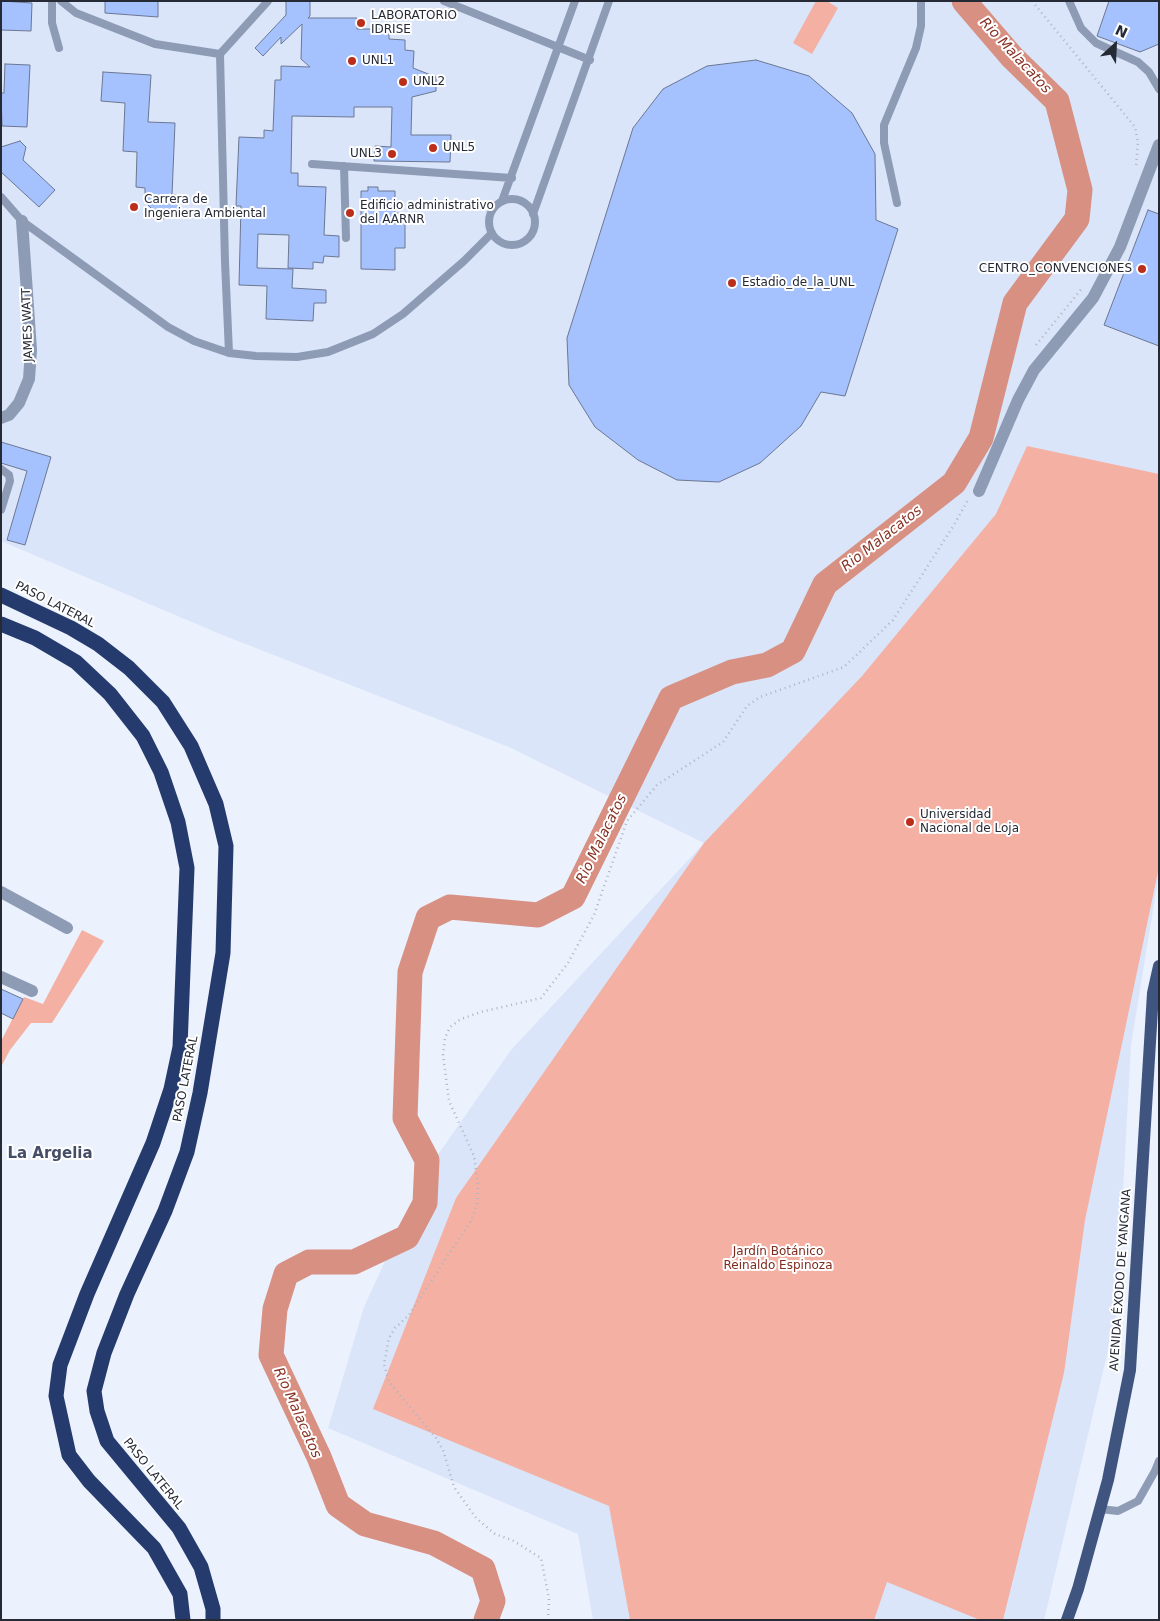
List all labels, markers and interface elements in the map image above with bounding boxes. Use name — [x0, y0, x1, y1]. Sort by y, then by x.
place label: LABORATORIO IDRISE — [371, 9, 457, 37]
water label: Rio Malacatos — [976, 15, 1054, 97]
marker: LABORATORIO IDRISE — [355, 17, 367, 29]
north arrow — [1090, 20, 1140, 70]
text: N — [1113, 22, 1130, 41]
place label: UNL1 — [362, 54, 394, 68]
marker: UNL1 — [346, 55, 358, 67]
place label: UNL2 — [413, 75, 445, 89]
marker: UNL2 — [397, 76, 409, 88]
place label: UNL5 — [443, 141, 475, 155]
marker: UNL5 — [427, 142, 439, 154]
place label: UNL3 — [350, 147, 382, 161]
marker: UNL3 — [386, 148, 398, 160]
place label: Carrera de Ingeniera Ambiental — [144, 193, 266, 221]
place label: Edificio administrativo del AARNR — [360, 199, 494, 227]
marker: Carrera de Ingeniera Ambiental — [128, 201, 140, 213]
marker: Edificio administrativo del AARNR — [344, 207, 356, 219]
place label: CENTRO_CONVENCIONES — [979, 262, 1132, 276]
marker: CENTRO_CONVENCIONES — [1136, 263, 1148, 275]
place label: Estadio_de_la_UNL — [742, 276, 854, 290]
marker: Estadio_de_la_UNL — [726, 277, 738, 289]
street label: JAMES WATT — [20, 288, 36, 362]
water label: Rio Malacatos — [838, 502, 926, 576]
street label: PASO LATERAL — [13, 579, 97, 631]
water label: Rio Malacatos — [573, 792, 631, 886]
place label: Universidad Nacional de Loja — [920, 808, 1019, 836]
marker: Universidad Nacional de Loja — [904, 816, 916, 828]
street label: PASO LATERAL — [171, 1035, 201, 1123]
district label: La Argelia — [7, 1145, 93, 1163]
street label: AVENIDA ÉXODO DE YANGANA — [1107, 1188, 1135, 1372]
park label: Jardín Botánico Reinaldo Espinoza — [724, 1245, 832, 1273]
water label: Rio Malacatos — [270, 1365, 324, 1461]
street label: PASO LATERAL — [120, 1435, 186, 1513]

